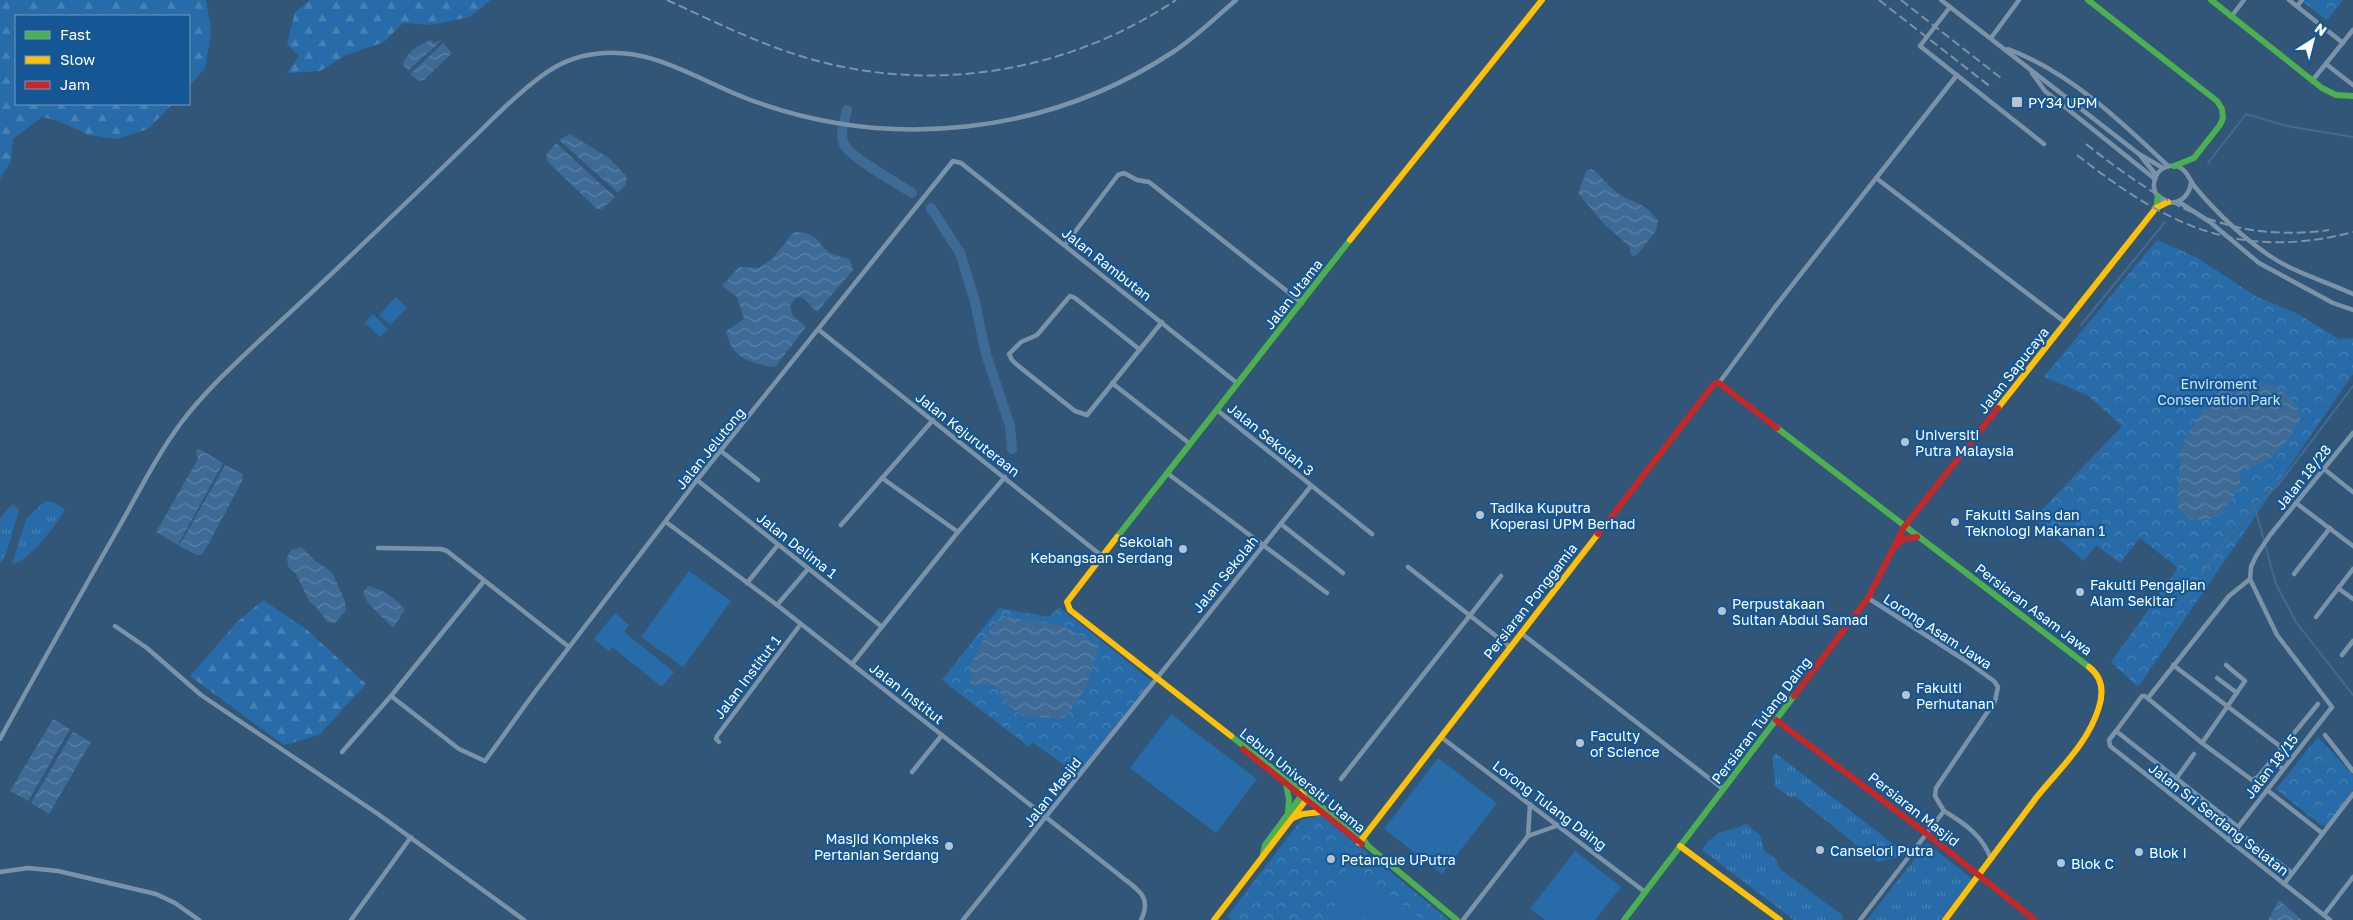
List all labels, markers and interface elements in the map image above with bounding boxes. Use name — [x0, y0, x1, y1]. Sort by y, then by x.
legend — [15, 15, 190, 105]
north arrow — [2288, 15, 2338, 65]
text: N — [2312, 19, 2330, 39]
text: Fast — [60, 25, 91, 43]
text: Slow — [60, 50, 95, 68]
text: Jam — [60, 75, 90, 93]
place label: PY34 UPM — [2028, 94, 2098, 111]
marker: PY34 UPM — [2010, 95, 2024, 109]
street label: Jalan Rambutan — [1059, 224, 1155, 304]
street label: Jalan Utama — [1260, 256, 1326, 332]
street label: Jalan Sapucaya — [1974, 324, 2052, 416]
park label: Enviroment Conservation Park — [2157, 375, 2281, 408]
street label: Jalan Kejuruteraan — [913, 388, 1023, 480]
street label: Jalan Sekolah 3 — [1224, 399, 1318, 479]
street label: Jalan Jelutong — [672, 404, 748, 492]
place label: Universiti Putra Malaysia — [1915, 426, 2014, 459]
marker: Universiti Putra Malaysia — [1899, 436, 1911, 448]
street label: Jalan 18/28 — [2272, 441, 2334, 513]
place label: Tadika Kuputra Koperasi UPM Berhad — [1490, 499, 1635, 532]
place label: Fakulti Sains dan Teknologi Makanan 1 — [1965, 506, 2105, 539]
street label: Jalan Delima 1 — [754, 508, 841, 582]
marker: Tadika Kuputra Koperasi UPM Berhad — [1474, 509, 1486, 521]
marker: Fakulti Sains dan Teknologi Makanan 1 — [1949, 516, 1961, 528]
street label: Jalan Sekolah — [1189, 532, 1261, 616]
place label: Sekolah Kebangsaan Serdang — [1030, 533, 1173, 566]
street label: Persiaran Ponggamia — [1480, 540, 1580, 662]
marker: Sekolah Kebangsaan Serdang — [1177, 543, 1189, 555]
street label: Persiaran Asam Jawa — [1972, 559, 2096, 659]
place label: Fakulti Pengajian Alam Sekitar — [2090, 576, 2206, 609]
marker: Fakulti Pengajian Alam Sekitar — [2074, 586, 2086, 598]
street label: Lorong Asam Jawa — [1881, 590, 1995, 672]
place label: Perpustakaan Sultan Abdul Samad — [1732, 595, 1868, 628]
marker: Perpustakaan Sultan Abdul Samad — [1716, 605, 1728, 617]
street label: Jalan Institut 1 — [710, 632, 784, 722]
street label: Persiaran Tulang Daing — [1708, 653, 1814, 787]
street label: Jalan Institut — [866, 659, 948, 727]
place label: Fakulti Perhutanan — [1916, 679, 1994, 712]
marker: Fakulti Perhutanan — [1900, 689, 1912, 701]
street label: Lebuh Universiti Utama — [1237, 724, 1369, 836]
place label: Faculty of Science — [1590, 727, 1660, 760]
street label: Jalan 18/15 — [2241, 730, 2301, 802]
marker: Faculty of Science — [1574, 737, 1586, 749]
street label: Jalan Masjid — [1020, 754, 1084, 830]
street label: Lorong Tulang Daing — [1490, 757, 1610, 853]
street label: Jalan Sri Serdang Selatan — [2146, 759, 2292, 879]
street label: Persiaran Masjid — [1865, 768, 1963, 850]
place label: Masjid Kompleks Pertanian Serdang — [814, 830, 939, 863]
marker: Masjid Kompleks Pertanian Serdang — [943, 840, 955, 852]
place label: Canselori Putra — [1830, 842, 1934, 859]
marker: Canselori Putra — [1814, 844, 1826, 856]
place label: Blok I — [2149, 844, 2187, 861]
marker: Blok I — [2133, 846, 2145, 858]
place label: Petanque UPutra — [1341, 851, 1456, 868]
marker: Petanque UPutra — [1325, 853, 1337, 865]
place label: Blok C — [2071, 855, 2114, 872]
marker: Blok C — [2055, 857, 2067, 869]

